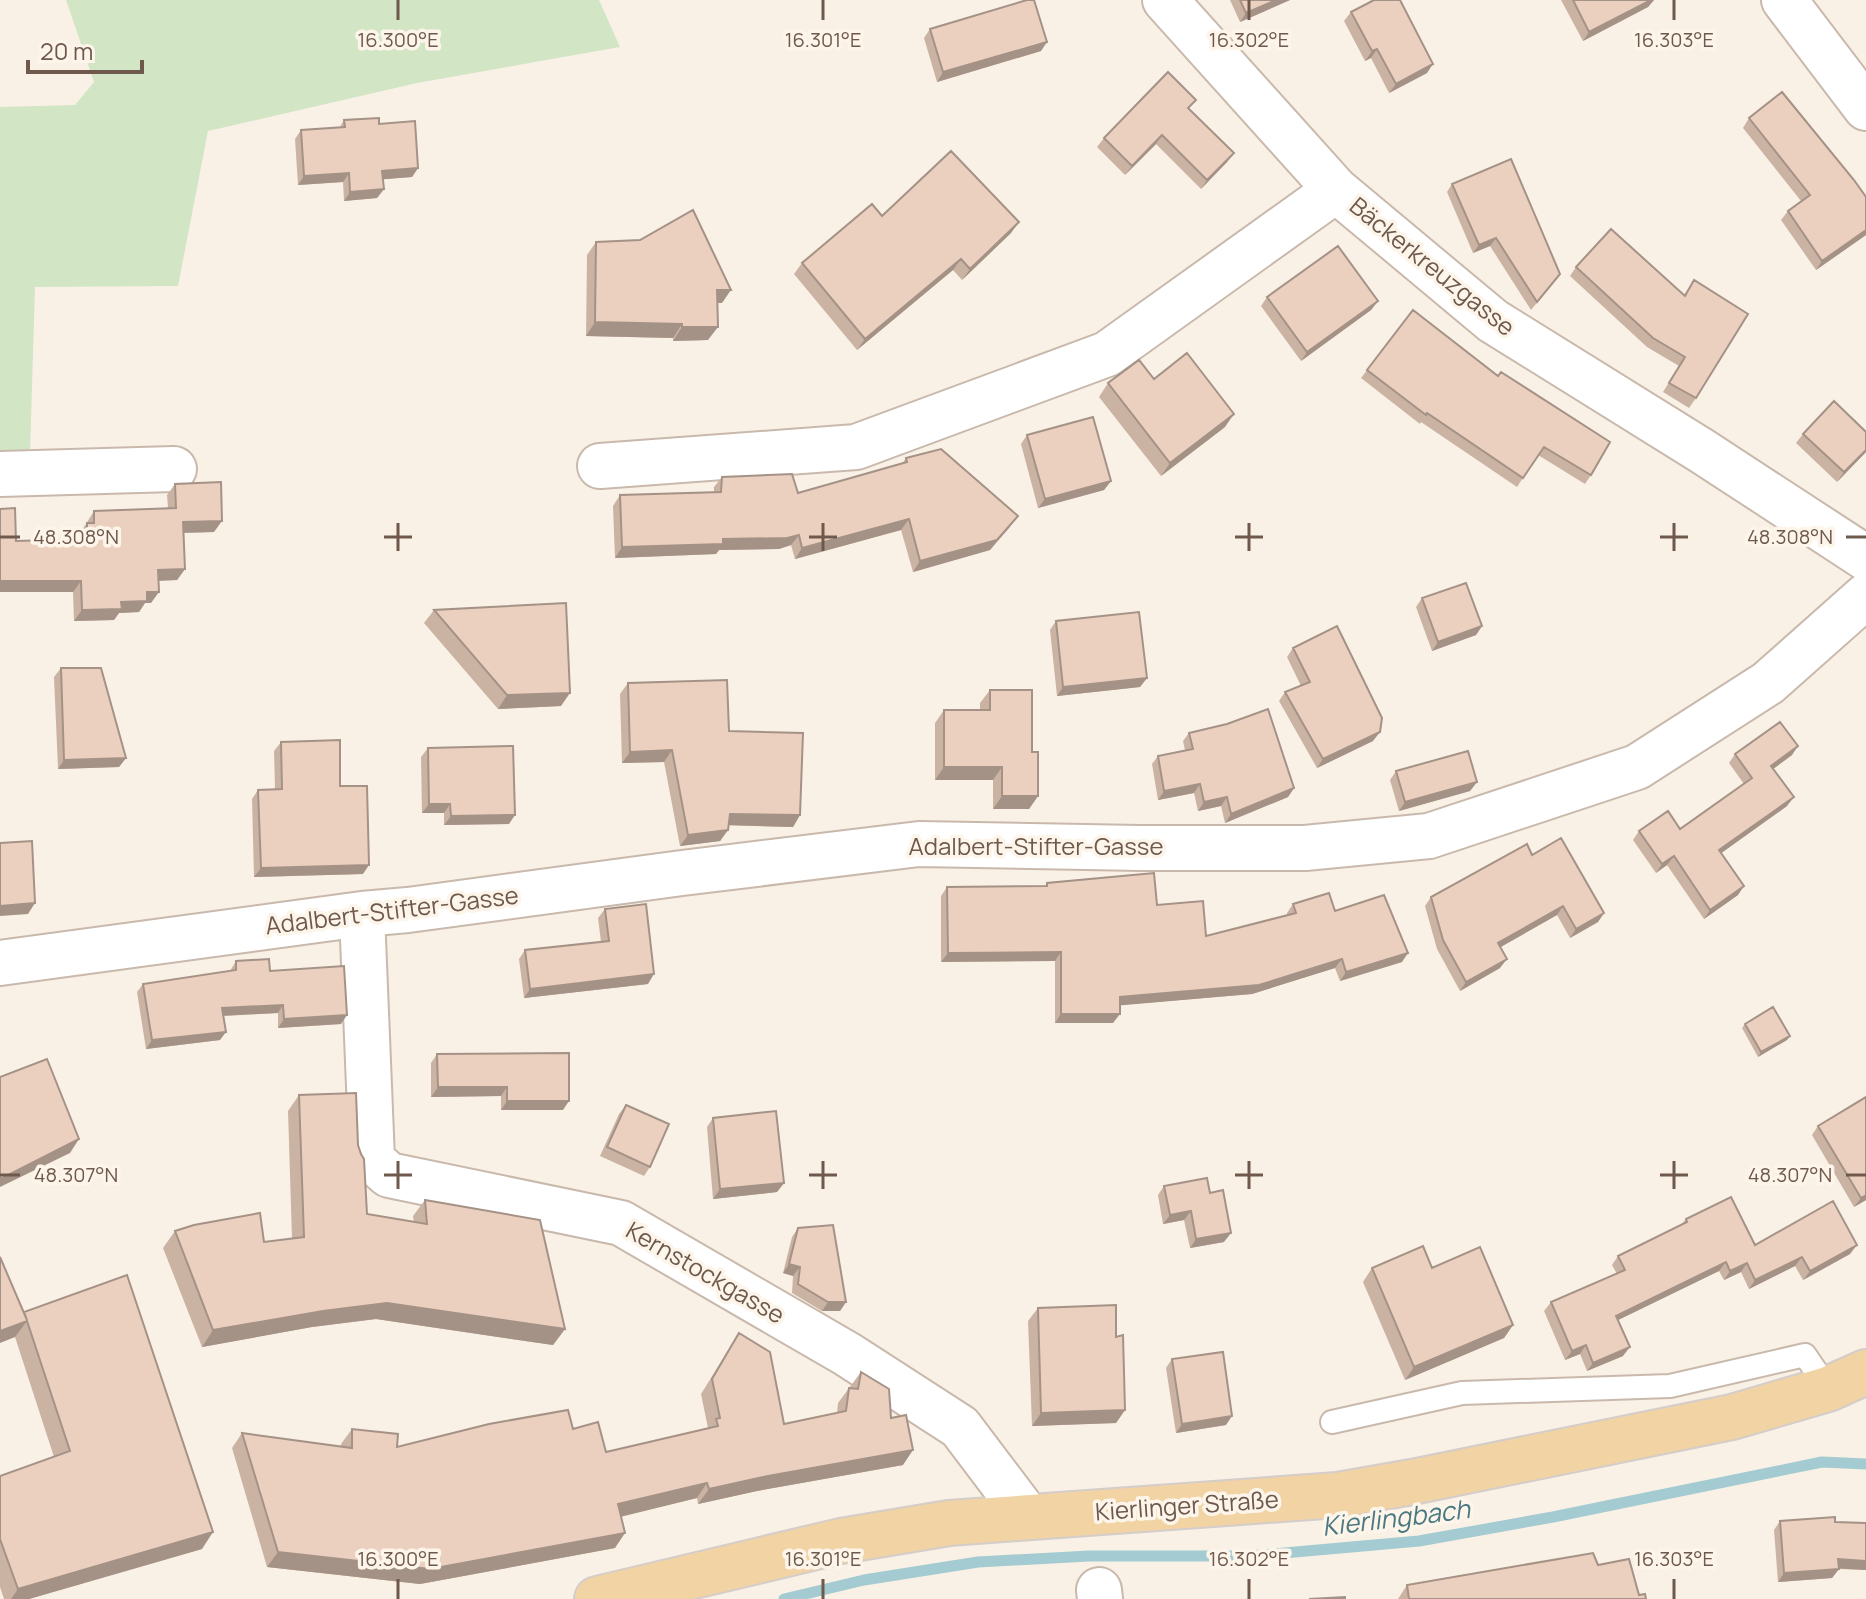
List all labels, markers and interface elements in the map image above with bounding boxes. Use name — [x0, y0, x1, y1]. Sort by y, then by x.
scale bar — [28, 24, 142, 74]
text: 16.300°E — [357, 26, 439, 53]
text: 16.301°E — [785, 26, 861, 53]
text: 16.302°E — [1209, 26, 1289, 53]
text: 16.303°E — [1634, 26, 1714, 53]
text: 20 m — [40, 34, 93, 67]
street label: Bäckerkreuzgasse — [1343, 189, 1522, 343]
text: 48.308°N — [33, 523, 119, 550]
text: 48.308°N — [1747, 523, 1833, 550]
street label: Adalbert-Stifter-Gasse — [909, 829, 1163, 862]
street label: Adalbert-Stifter-Gasse — [263, 878, 520, 941]
text: 48.307°N — [34, 1161, 118, 1188]
text: 48.307°N — [1748, 1161, 1832, 1188]
street label: Kernstockgasse — [620, 1213, 791, 1331]
street label: Kierlinger Straße — [1094, 1482, 1280, 1527]
water label: Kierlingbach — [1320, 1490, 1473, 1544]
text: 16.300°E — [357, 1545, 439, 1572]
text: 16.301°E — [785, 1545, 861, 1572]
text: 16.302°E — [1209, 1545, 1289, 1572]
text: 16.303°E — [1634, 1545, 1714, 1572]

